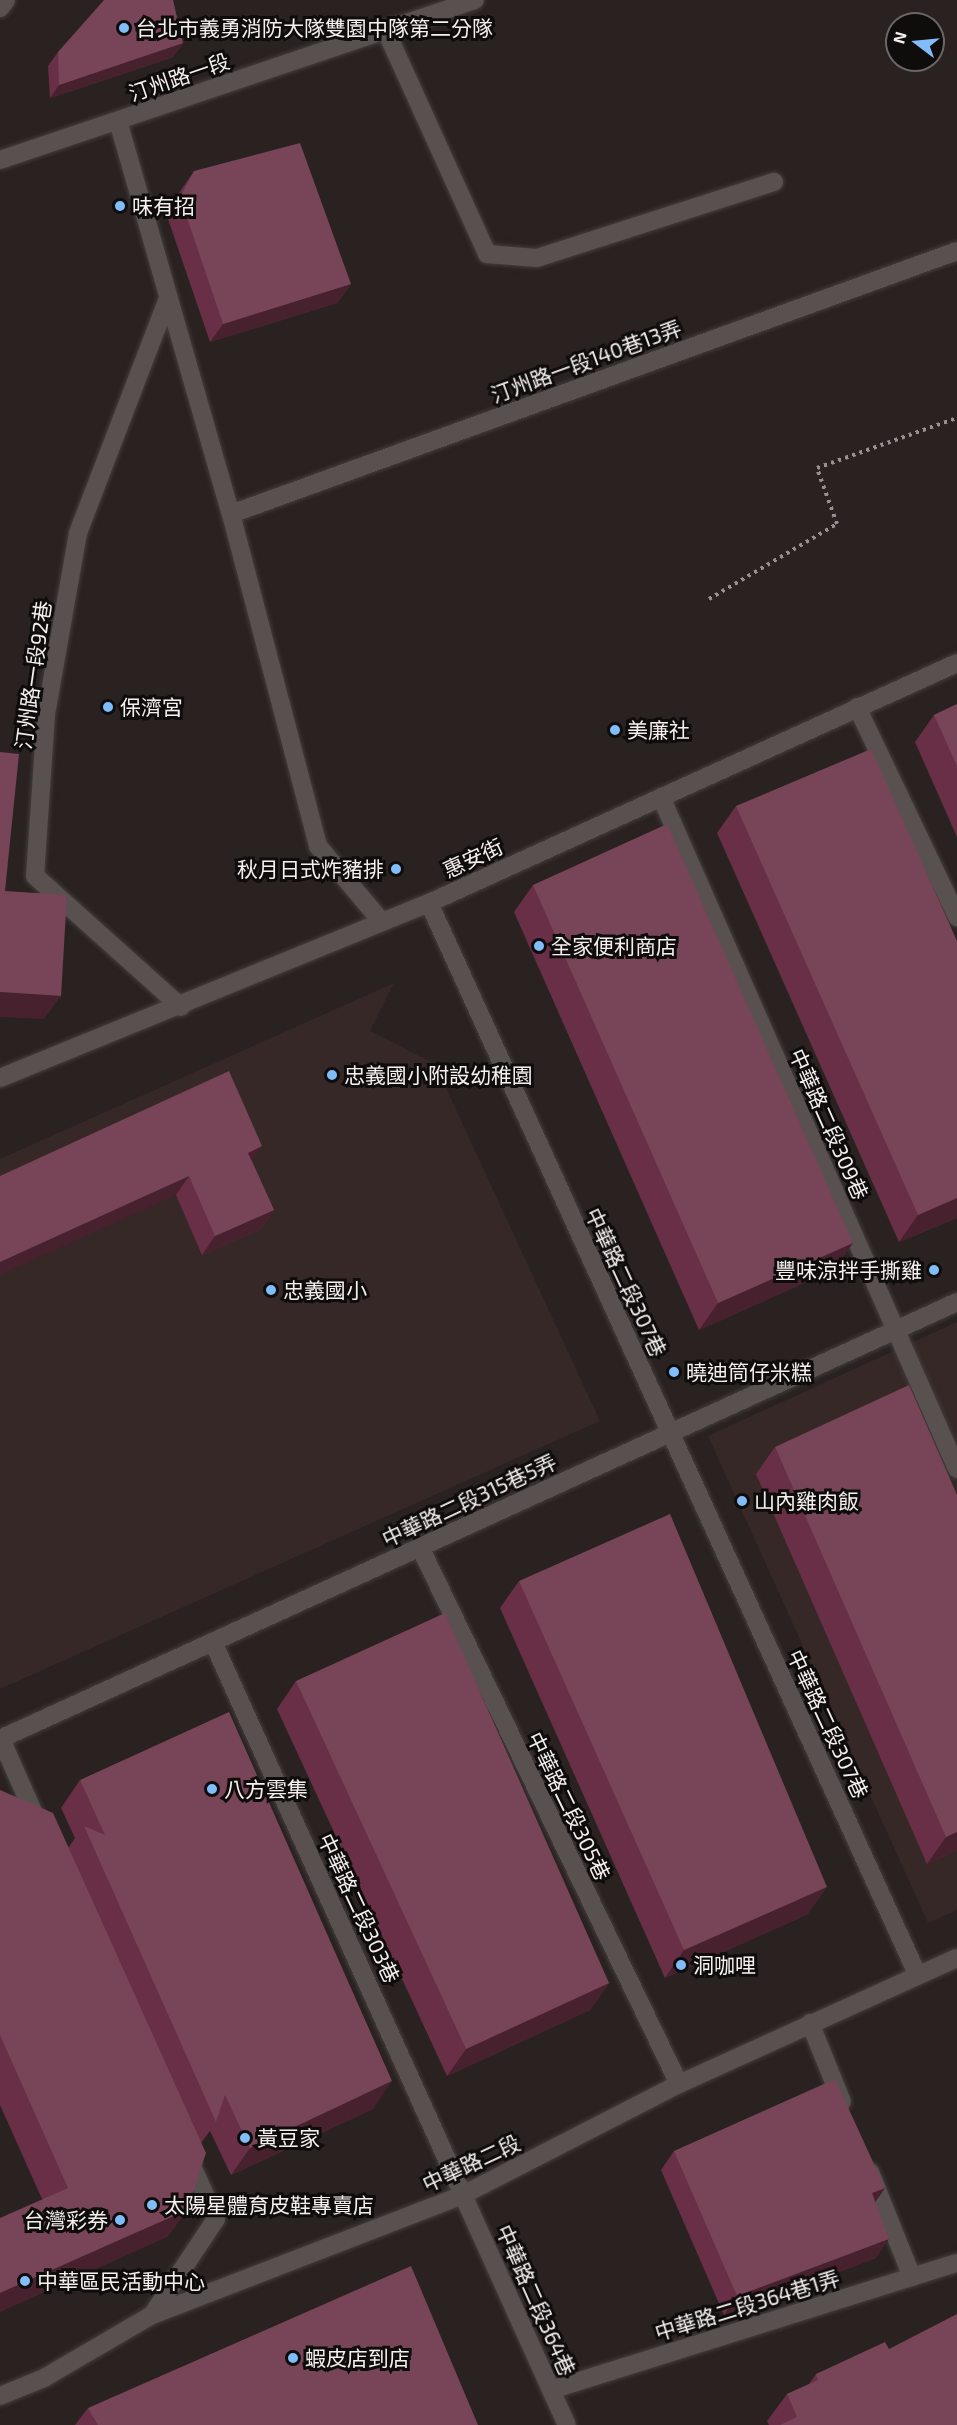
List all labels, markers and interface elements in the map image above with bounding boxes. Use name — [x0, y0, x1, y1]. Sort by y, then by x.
north arrow — [885, 12, 945, 72]
place label: 台北市義勇消防大隊雙園中隊第二分隊 — [136, 15, 493, 41]
marker: 台北市義勇消防大隊雙園中隊第二分隊 — [117, 21, 131, 35]
text: N — [888, 29, 910, 46]
street label: 汀州路一段 — [125, 48, 233, 106]
place label: 味有招 — [132, 193, 195, 219]
marker: 味有招 — [113, 199, 127, 213]
street label: 汀州路一段140巷13弄 — [487, 315, 685, 407]
street label: 汀州路一段92巷 — [10, 599, 56, 751]
place label: 保濟宮 — [120, 694, 183, 720]
marker: 保濟宮 — [101, 700, 115, 714]
place label: 美廉社 — [627, 717, 690, 743]
marker: 美廉社 — [608, 723, 622, 737]
street label: 惠安街 — [439, 833, 507, 883]
place label: 秋月日式炸豬排 — [237, 856, 384, 882]
marker: 秋月日式炸豬排 — [389, 862, 403, 876]
place label: 全家便利商店 — [551, 933, 677, 959]
marker: 全家便利商店 — [532, 939, 546, 953]
street label: 中華路二段309巷 — [784, 1045, 874, 1203]
place label: 忠義國小附設幼稚園 — [344, 1062, 533, 1088]
marker: 忠義國小附設幼稚園 — [325, 1068, 339, 1082]
street label: 中華路二段307巷 — [581, 1204, 671, 1360]
place label: 豐味涼拌手撕雞 — [775, 1257, 922, 1283]
marker: 豐味涼拌手撕雞 — [927, 1263, 941, 1277]
place label: 忠義國小 — [283, 1277, 367, 1303]
marker: 忠義國小 — [264, 1283, 278, 1297]
place label: 曉迪筒仔米糕 — [686, 1359, 812, 1385]
marker: 曉迪筒仔米糕 — [667, 1365, 681, 1379]
street label: 中華路二段315巷5弄 — [378, 1449, 560, 1551]
place label: 山內雞肉飯 — [754, 1488, 859, 1514]
marker: 山內雞肉飯 — [735, 1494, 749, 1508]
street label: 中華路二段307巷 — [783, 1646, 873, 1802]
street label: 中華路二段305巷 — [522, 1728, 616, 1884]
place label: 八方雲集 — [224, 1776, 308, 1802]
marker: 八方雲集 — [205, 1782, 219, 1796]
street label: 中華路二段303巷 — [313, 1829, 405, 1987]
place label: 洞咖哩 — [693, 1952, 756, 1978]
marker: 洞咖哩 — [674, 1958, 688, 1972]
place label: 黃豆家 — [257, 2125, 320, 2151]
street label: 中華路二段 — [418, 2129, 524, 2197]
marker: 黃豆家 — [238, 2131, 252, 2145]
place label: 太陽星體育皮鞋專賣店 — [164, 2192, 374, 2218]
marker: 太陽星體育皮鞋專賣店 — [145, 2198, 159, 2212]
place label: 台灣彩券 — [24, 2207, 108, 2233]
marker: 台灣彩券 — [113, 2213, 127, 2227]
street label: 中華路二段364巷 — [491, 2221, 581, 2379]
street label: 中華路二段364巷1弄 — [652, 2265, 842, 2345]
place label: 中華區民活動中心 — [37, 2268, 205, 2294]
marker: 中華區民活動中心 — [18, 2274, 32, 2288]
place label: 蝦皮店到店 — [305, 2345, 410, 2371]
marker: 蝦皮店到店 — [286, 2351, 300, 2365]

